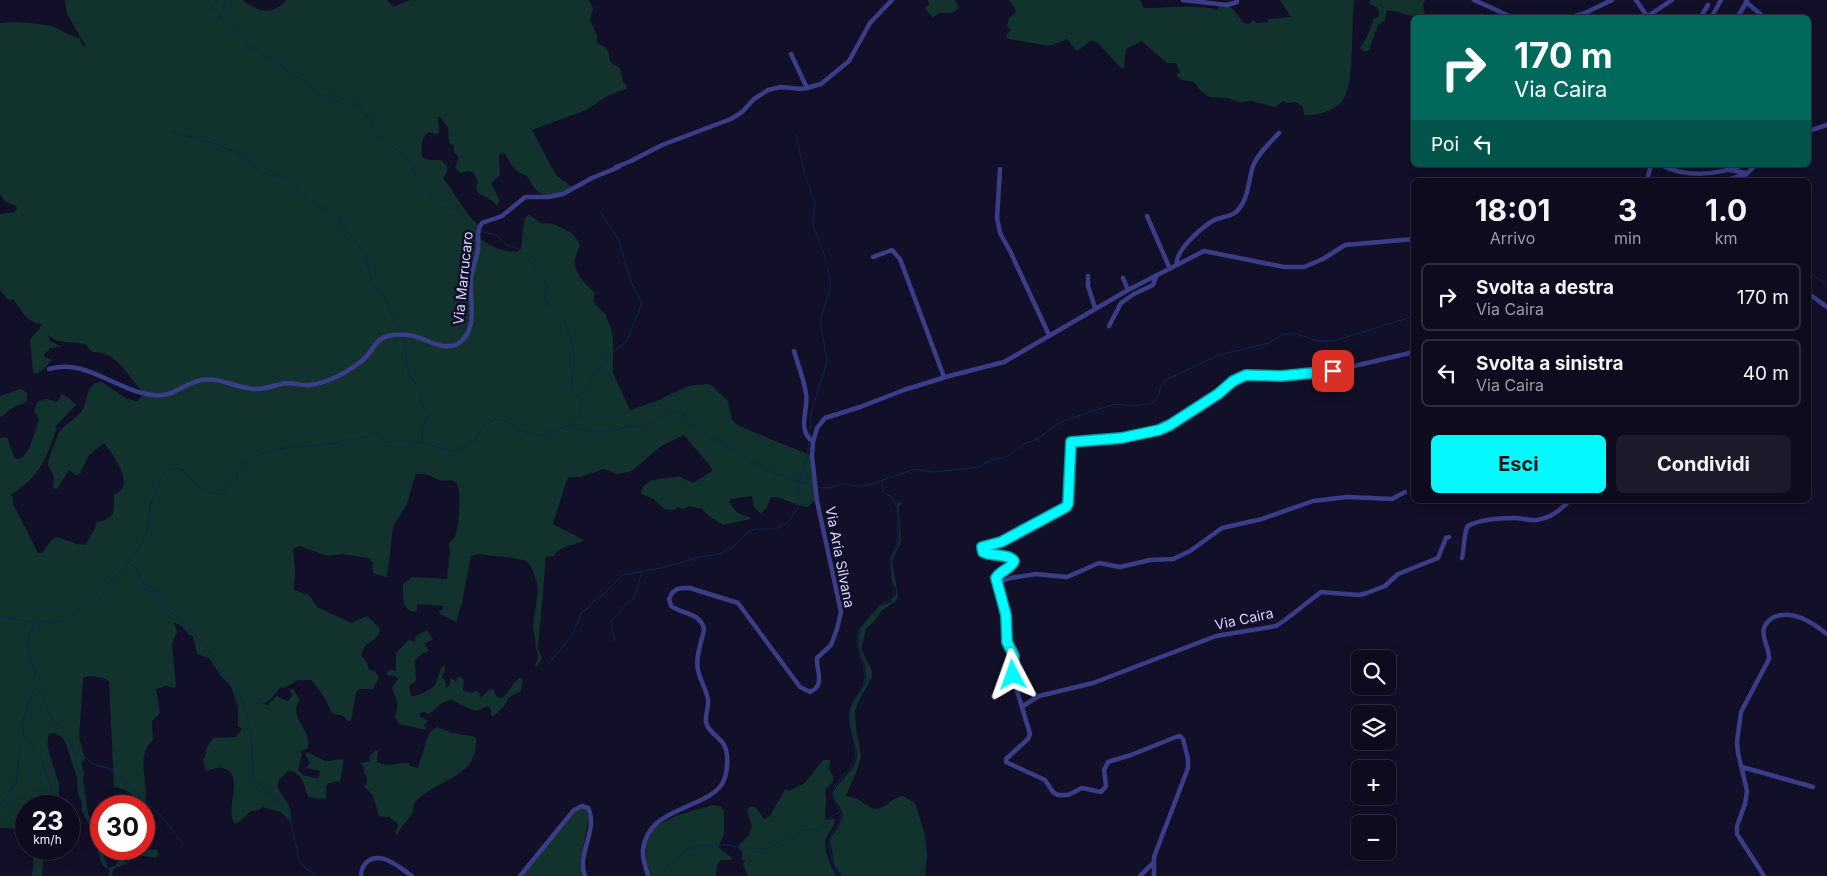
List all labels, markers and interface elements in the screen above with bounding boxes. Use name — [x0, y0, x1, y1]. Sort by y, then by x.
text: 170 m — [1514, 34, 1613, 76]
icon: right — [1431, 35, 1496, 100]
text: Via Caira — [1514, 76, 1607, 102]
icon: left — [1469, 130, 1497, 158]
text: Poi — [1431, 133, 1459, 156]
text: 18:01 — [1475, 192, 1550, 228]
text: 3 — [1618, 192, 1637, 228]
text: 1.0 — [1705, 192, 1747, 228]
text: Arrivo — [1490, 228, 1535, 248]
text: min — [1614, 228, 1641, 248]
text: km — [1715, 228, 1738, 248]
street label: Via Marrucaro — [449, 230, 476, 325]
text: Svolta a destra — [1476, 276, 1614, 299]
icon: right — [1433, 283, 1461, 311]
text: 170 m — [1737, 286, 1789, 309]
text: Via Caira — [1476, 299, 1544, 319]
pin — [1312, 350, 1354, 392]
text: Svolta a sinistra — [1476, 352, 1624, 375]
icon: arrive — [1319, 357, 1347, 385]
icon: left — [1433, 359, 1461, 387]
text: 40 m — [1743, 362, 1789, 385]
text: Via Caira — [1476, 375, 1544, 395]
button: Esci — [1431, 435, 1606, 493]
button: Condividi — [1616, 435, 1791, 493]
street label: Via Aria Silvana — [822, 505, 859, 609]
street label: Via Caira — [1213, 604, 1275, 633]
position arrow — [986, 648, 1038, 700]
map controls — [1351, 650, 1396, 860]
button: search — [1351, 650, 1396, 695]
button: layers — [1351, 705, 1396, 750]
button: + — [1351, 760, 1396, 805]
speed limit sign: 30 — [90, 795, 155, 860]
text: 23 — [32, 806, 63, 836]
button: − — [1351, 815, 1396, 860]
text: km/h — [33, 832, 62, 847]

